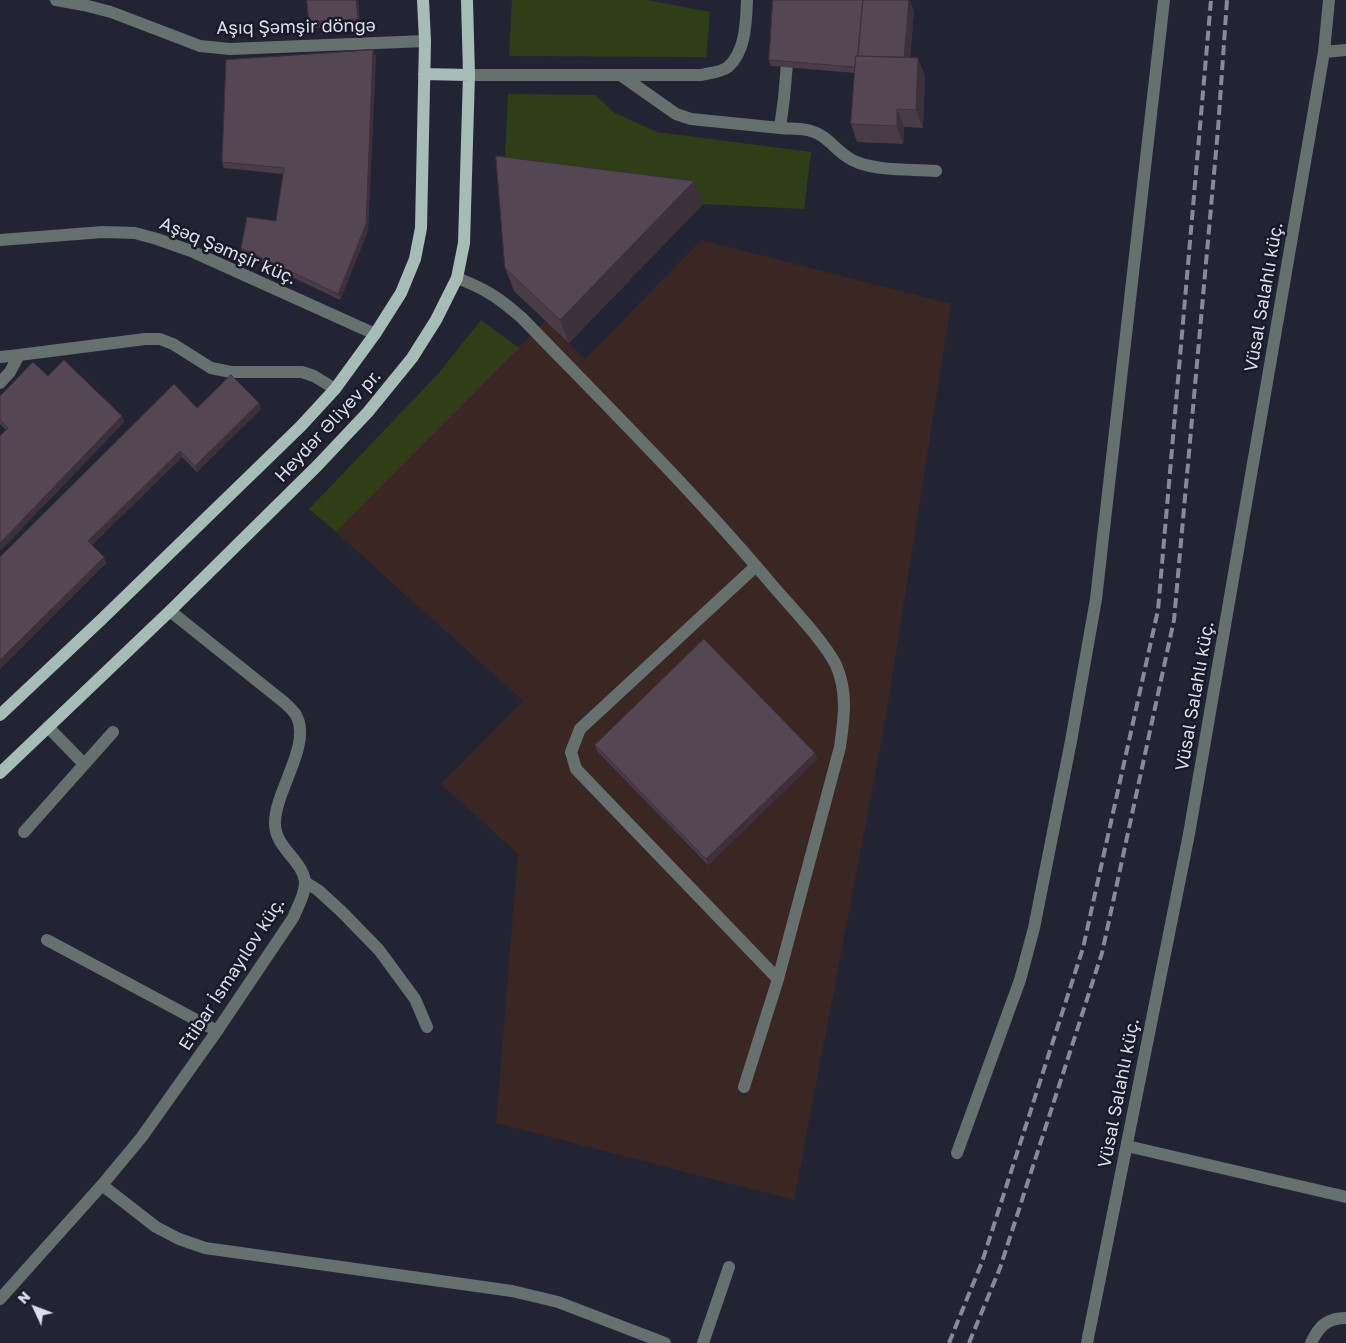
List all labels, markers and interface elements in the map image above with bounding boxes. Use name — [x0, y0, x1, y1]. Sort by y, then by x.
street label: Aşıq Şəmşir döngə — [216, 15, 376, 39]
street label: Aşəq Şəmşir küç. — [156, 212, 300, 290]
street label: Vüsal Salahlı küç. — [1240, 220, 1288, 374]
street label: Heydər Əliyev pr. — [270, 365, 386, 487]
street label: Vüsal Salahlı küç. — [1171, 619, 1219, 773]
street label: Etibar İsmayılov küç. — [174, 893, 290, 1055]
street label: Vüsal Salahlı küç. — [1094, 1016, 1144, 1170]
north arrow — [10, 1283, 60, 1333]
text: N — [14, 1288, 34, 1307]

